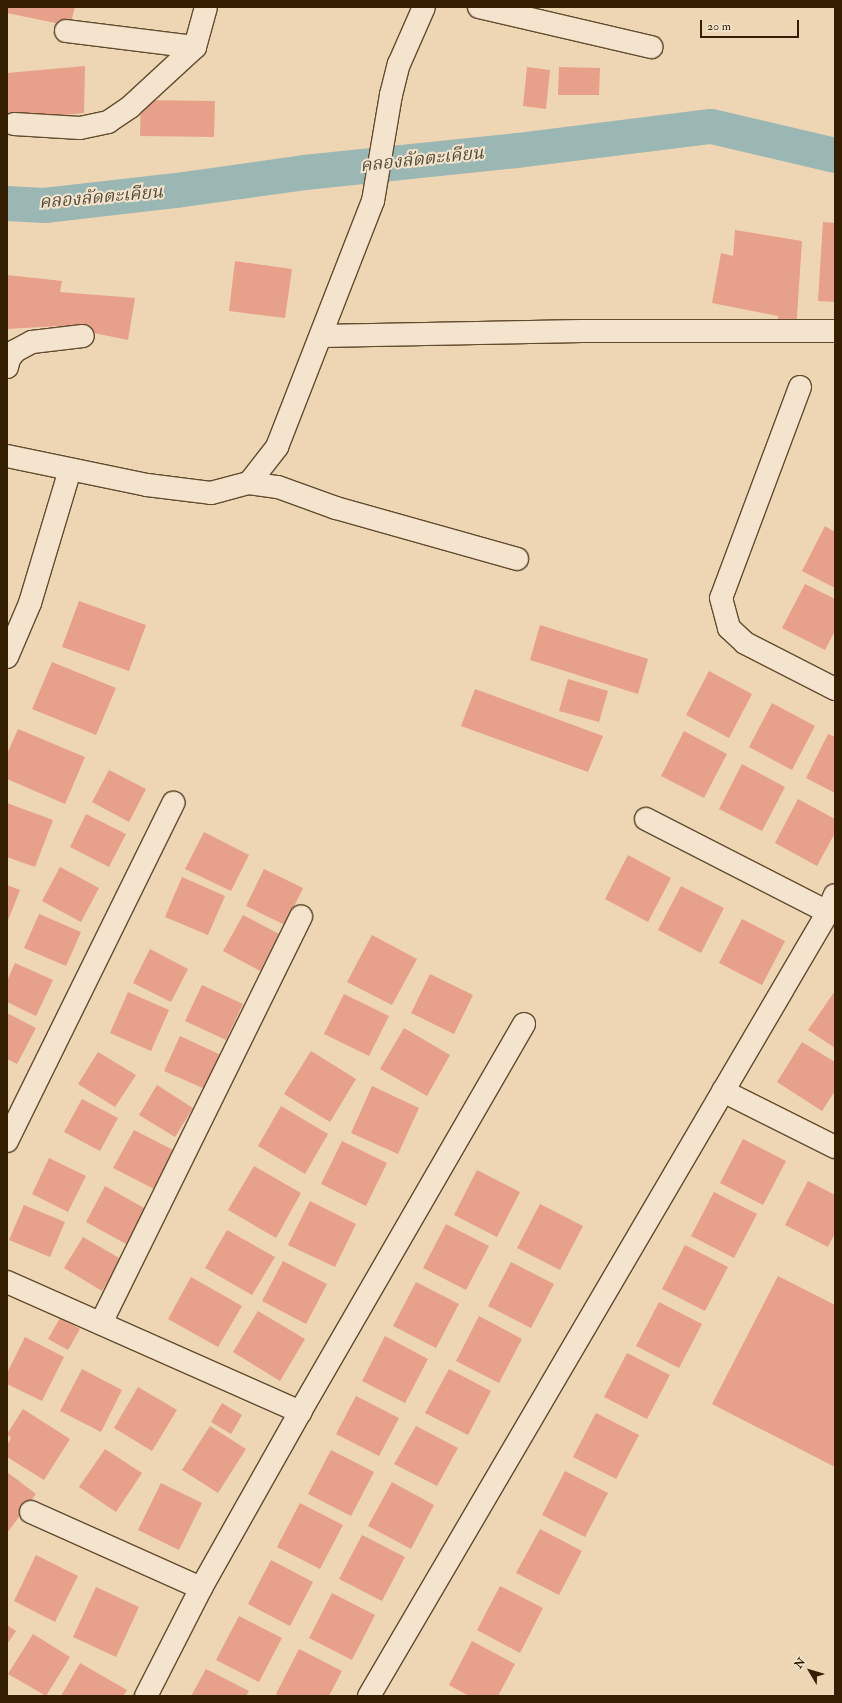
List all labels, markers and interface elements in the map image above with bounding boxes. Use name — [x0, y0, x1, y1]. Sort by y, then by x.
scale bar — [702, 12, 801, 38]
text: 20 m — [707, 19, 731, 34]
water label: คลองลัดตะเคียน — [359, 143, 485, 177]
water label: คลองลัดตะเคียน — [38, 182, 164, 214]
north arrow — [790, 1651, 830, 1691]
text: N — [792, 1655, 808, 1671]

